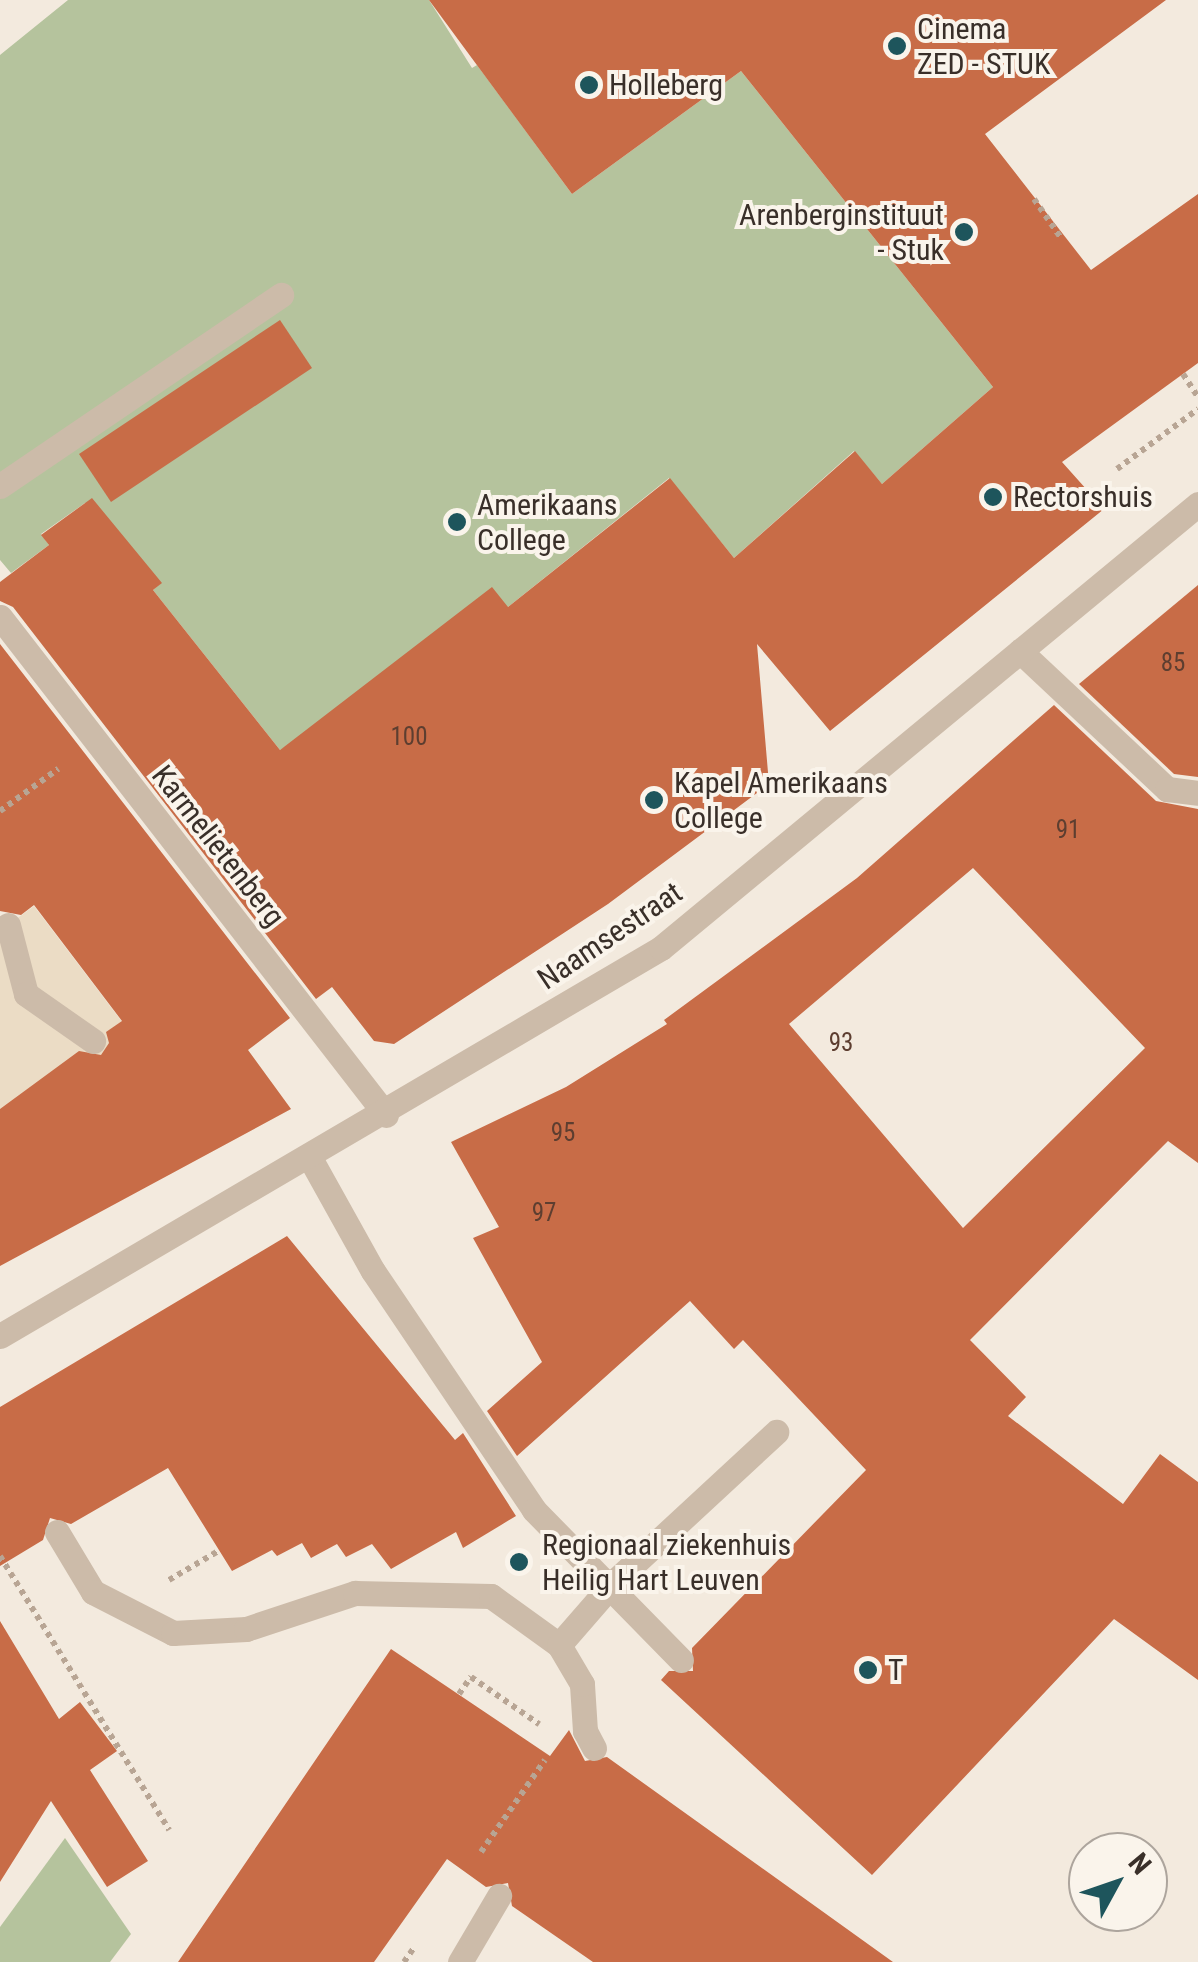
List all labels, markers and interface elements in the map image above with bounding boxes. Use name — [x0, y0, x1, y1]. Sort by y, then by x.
place label: Cinema ZED - STUK — [917, 11, 1050, 82]
marker: Cinema ZED - STUK — [886, 35, 908, 57]
place label: Holleberg — [609, 67, 723, 103]
marker: Holleberg — [578, 74, 600, 96]
place label: Arenberginstituut - Stuk — [739, 197, 944, 268]
marker: Arenberginstituut - Stuk — [953, 221, 975, 243]
place label: Rectorshuis — [1013, 479, 1153, 515]
marker: Rectorshuis — [982, 486, 1004, 508]
place label: Amerikaans College — [477, 487, 617, 558]
marker: Amerikaans College — [446, 511, 468, 533]
house number: 85 — [1161, 648, 1185, 678]
house number: 100 — [390, 722, 428, 752]
street label: Karmelietenberg — [144, 758, 292, 934]
place label: Kapel Amerikaans College — [674, 765, 888, 836]
marker: Kapel Amerikaans College — [643, 789, 665, 811]
house number: 91 — [1056, 815, 1080, 845]
street label: Naamsestraat — [531, 875, 689, 997]
house number: 93 — [829, 1028, 853, 1058]
house number: 95 — [551, 1118, 575, 1148]
house number: 97 — [532, 1198, 556, 1228]
place label: Regionaal ziekenhuis Heilig Hart Leuven — [542, 1527, 791, 1598]
marker: Regionaal ziekenhuis Heilig Hart Leuven — [506, 1549, 532, 1575]
place label: T — [888, 1652, 904, 1688]
marker: T — [857, 1659, 879, 1681]
north arrow — [1068, 1832, 1168, 1932]
text: N — [1122, 1847, 1158, 1881]

